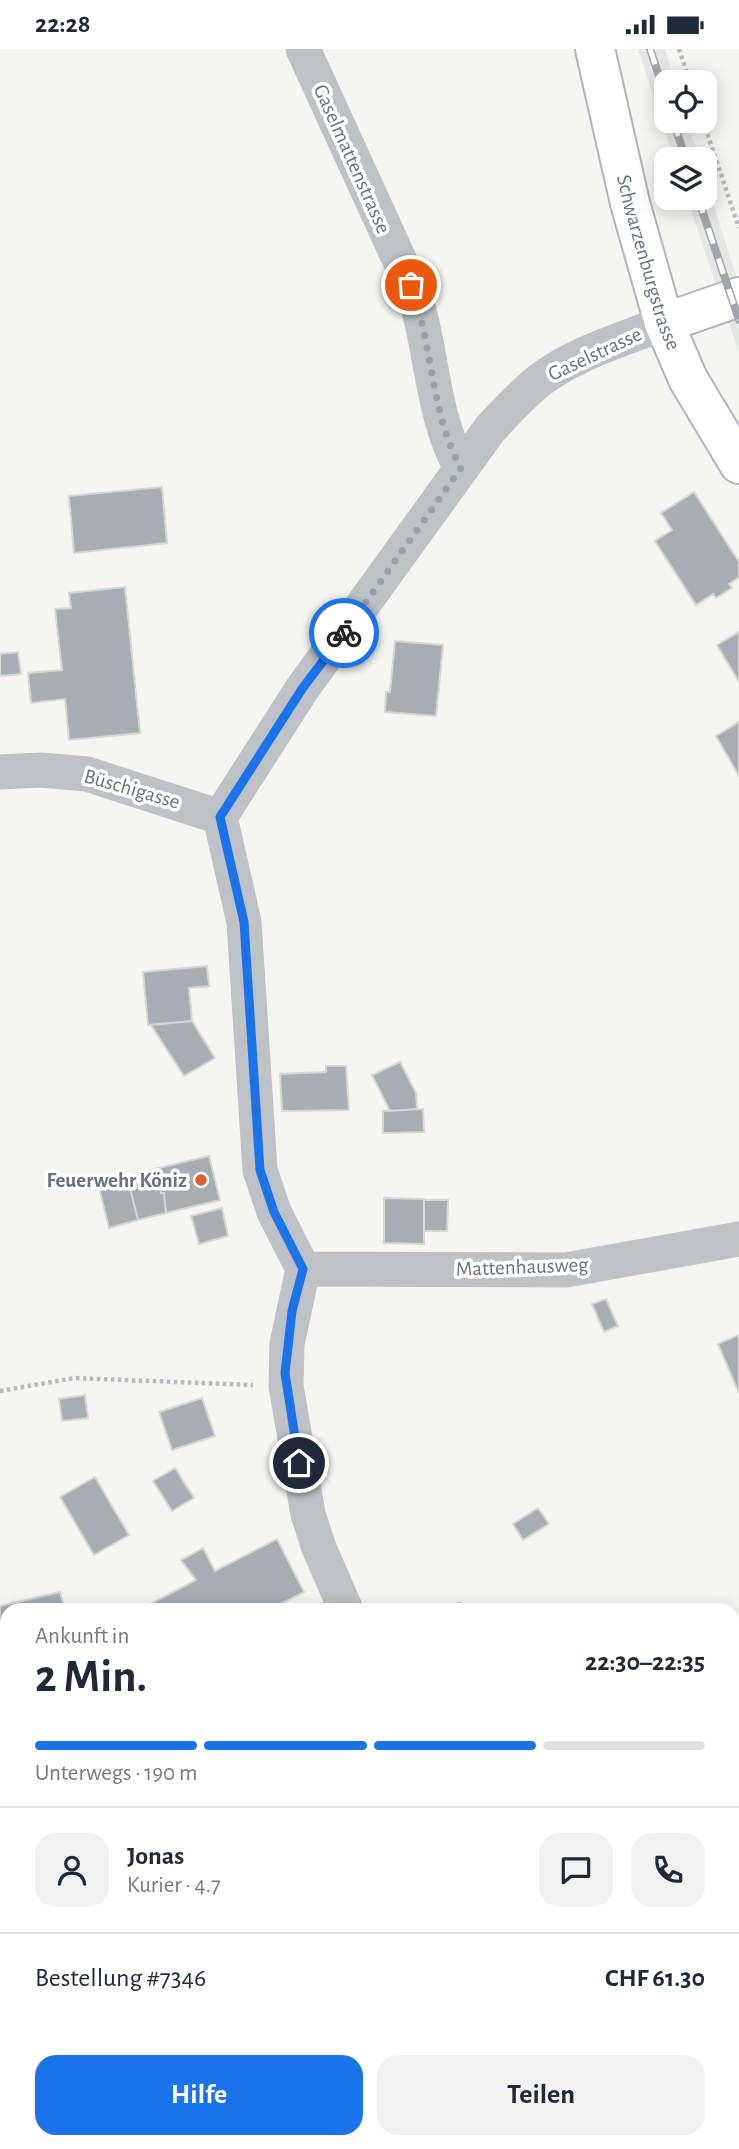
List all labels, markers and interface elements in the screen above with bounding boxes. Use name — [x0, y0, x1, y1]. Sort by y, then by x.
text: 22:28 — [35, 11, 91, 37]
map controls — [654, 70, 717, 210]
button: locate — [654, 70, 717, 133]
street label: Gaselmattenstrasse — [310, 81, 394, 237]
button: layers — [654, 147, 717, 210]
street label: Schwarzenburgstrasse — [613, 173, 685, 353]
pin — [381, 255, 441, 315]
icon: bag — [392, 266, 430, 304]
street label: Gaselstrasse — [545, 323, 645, 385]
courier — [309, 598, 379, 668]
icon: bike — [325, 614, 363, 652]
street label: Büschigasse — [82, 765, 182, 813]
place label: Feuerwehr Köniz — [46, 1170, 187, 1191]
marker: Feuerwehr Köniz — [193, 1172, 209, 1188]
street label: Mattenhausweg — [456, 1254, 589, 1280]
pin — [269, 1433, 329, 1493]
icon: home — [280, 1444, 318, 1482]
text: Ankunft in — [35, 1625, 129, 1648]
text: 22:30–22:35 — [585, 1649, 705, 1675]
text: 2 Min. — [35, 1654, 147, 1700]
text: Unterwegs · 190 m — [35, 1762, 197, 1785]
button: person — [35, 1833, 109, 1907]
button: chat — [539, 1833, 613, 1907]
button: phone — [631, 1833, 705, 1907]
text: Jonas — [127, 1843, 184, 1869]
text: Kurier · 4.7 — [127, 1874, 221, 1897]
text: Bestellung #7346 — [35, 1965, 206, 1991]
text: CHF 61.30 — [605, 1965, 705, 1991]
button: Hilfe — [35, 2055, 363, 2135]
button: Teilen — [377, 2055, 705, 2135]

